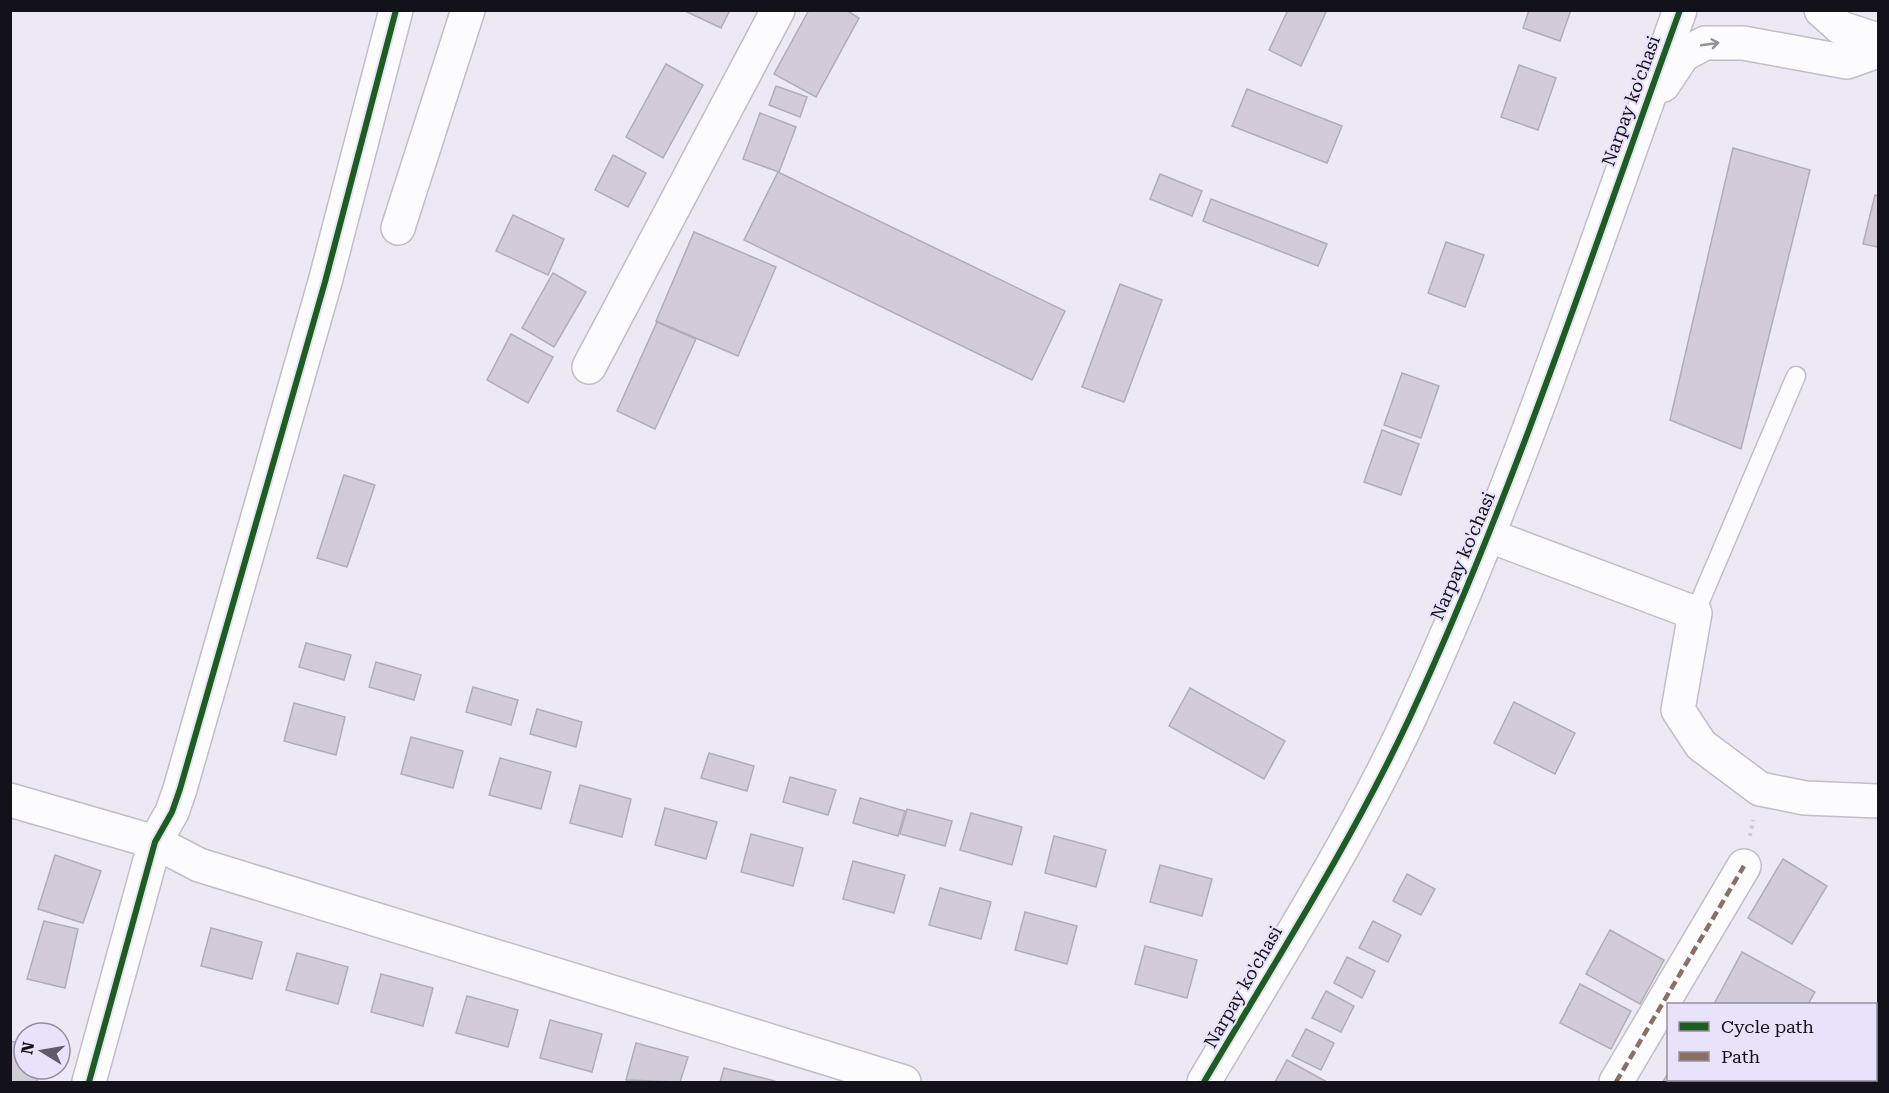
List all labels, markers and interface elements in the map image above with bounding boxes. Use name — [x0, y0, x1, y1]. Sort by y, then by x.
street label: Narpay ko'chasi — [1597, 33, 1664, 169]
one-way arrow — [1700, 39, 1719, 50]
street label: Narpay ko'chasi — [1426, 488, 1499, 623]
street label: Narpay ko'chasi — [1199, 922, 1286, 1051]
legend — [1667, 1003, 1877, 1081]
text: Cycle path — [1721, 1016, 1814, 1037]
north arrow — [12, 1021, 72, 1081]
text: N — [17, 1040, 38, 1056]
text: Path — [1721, 1046, 1760, 1067]

